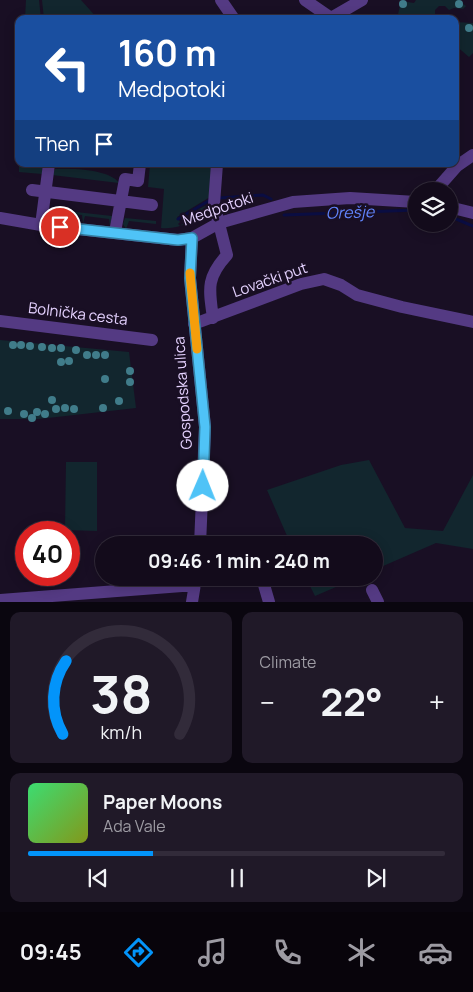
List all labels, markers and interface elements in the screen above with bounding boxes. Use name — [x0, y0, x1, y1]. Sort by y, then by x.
text: 160 m — [118, 29, 217, 77]
icon: left — [35, 35, 100, 100]
text: Medpotoki — [118, 74, 226, 104]
icon: arrive — [90, 130, 118, 158]
text: Then — [35, 131, 80, 157]
map controls — [408, 182, 458, 232]
button: layers — [408, 182, 458, 232]
street label: Medpotoki — [180, 187, 256, 230]
water label: Orešje — [325, 200, 376, 224]
pin — [39, 206, 81, 248]
icon: arrive — [46, 213, 74, 241]
street label: Lovački put — [230, 257, 310, 302]
street label: Bolnička cesta — [27, 297, 129, 330]
street label: Gospodska ulica — [168, 336, 197, 450]
position arrow — [176, 459, 228, 511]
speed limit sign: 40 — [15, 521, 80, 586]
text: 09:46 · 1 min · 240 m — [148, 548, 330, 574]
text: Climate — [260, 651, 316, 673]
text: 38 — [90, 658, 152, 729]
text: 22° — [321, 675, 383, 727]
text: − — [260, 683, 275, 721]
text: + — [429, 683, 445, 721]
text: km/h — [100, 720, 142, 744]
text: Paper Moons — [103, 789, 222, 815]
text: Ada Vale — [103, 815, 166, 837]
icon: previous — [84, 864, 112, 892]
icon: pause — [223, 864, 251, 892]
icon: next — [362, 864, 390, 892]
icon: directions — [121, 935, 156, 970]
icon: music — [195, 935, 230, 970]
icon: phone — [270, 935, 305, 970]
icon: climate — [344, 935, 379, 970]
icon: car — [418, 935, 453, 970]
text: 09:45 — [20, 937, 82, 967]

